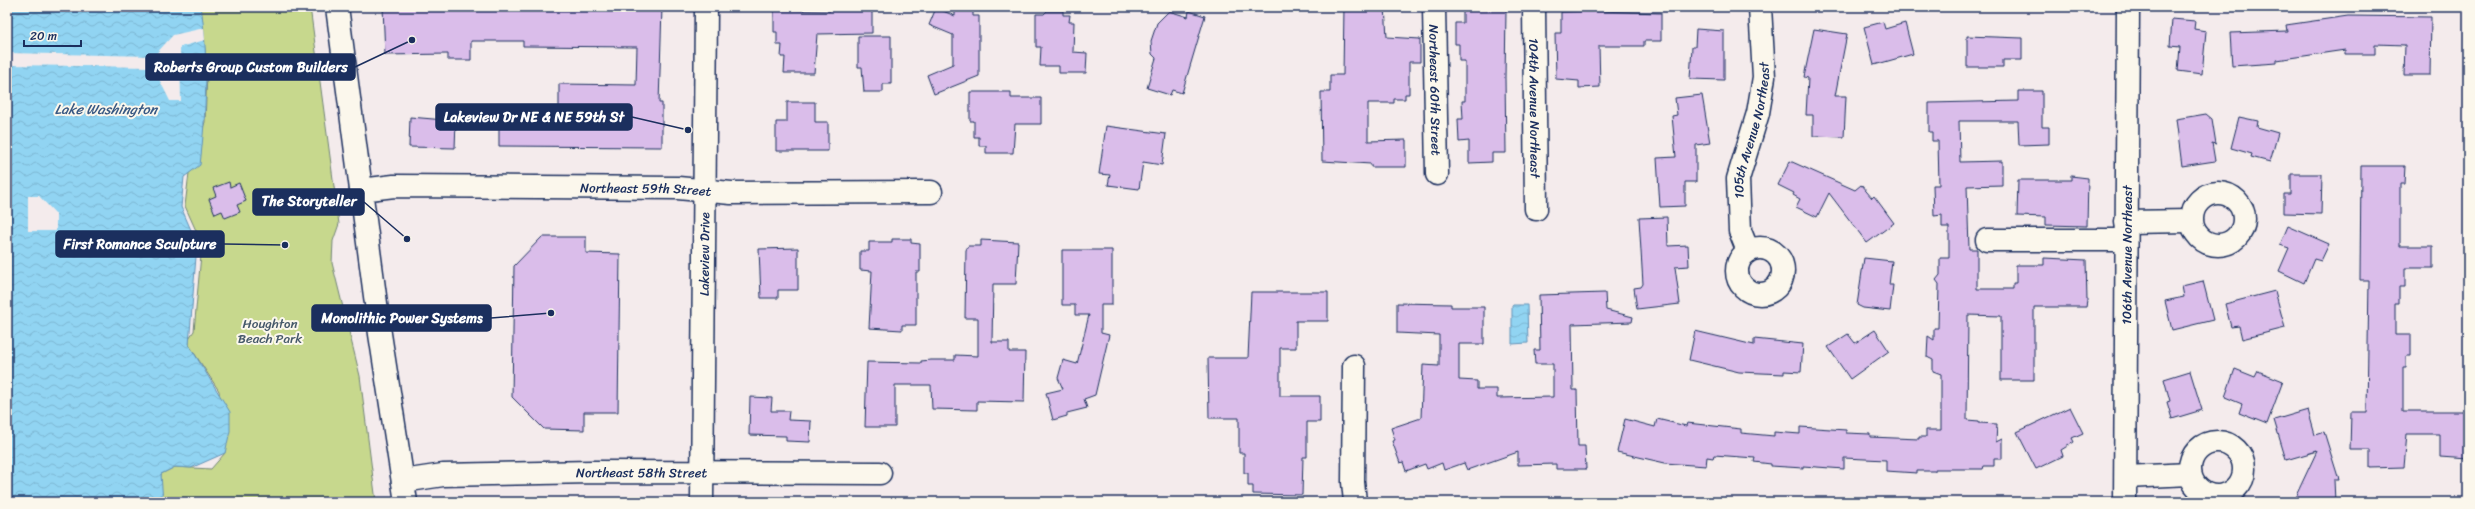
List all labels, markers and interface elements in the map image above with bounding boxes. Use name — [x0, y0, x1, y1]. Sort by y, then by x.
scale bar — [24, 22, 81, 48]
street label: Northeast 60th Street — [1423, 24, 1448, 156]
text: 20 m — [30, 25, 57, 47]
street label: 104th Avenue Northeast — [1523, 38, 1547, 179]
callout: Roberts Group Custom Builders — [146, 54, 355, 80]
text: Roberts Group Custom Builders — [153, 55, 348, 80]
street label: 105th Avenue Northeast — [1726, 61, 1776, 199]
water label: Lake Washington — [55, 97, 159, 122]
callout: Lakeview Dr NE & NE 59th St — [436, 104, 632, 130]
text: Lakeview Dr NE & NE 59th St — [444, 105, 626, 130]
street label: Northeast 59th Street — [580, 176, 713, 203]
street label: 106th Avenue Northeast — [2115, 184, 2138, 325]
callout: The Storyteller — [253, 189, 364, 215]
text: The Storyteller — [262, 189, 358, 214]
street label: Lakeview Drive — [692, 212, 716, 296]
callout: First Romance Sculpture — [56, 231, 224, 257]
text: First Romance Sculpture — [63, 232, 217, 257]
callout: Monolithic Power Systems — [312, 305, 491, 331]
text: Monolithic Power Systems — [320, 306, 483, 331]
park label: Houghton Beach Park — [238, 312, 302, 350]
street label: Northeast 58th Street — [576, 460, 708, 484]

